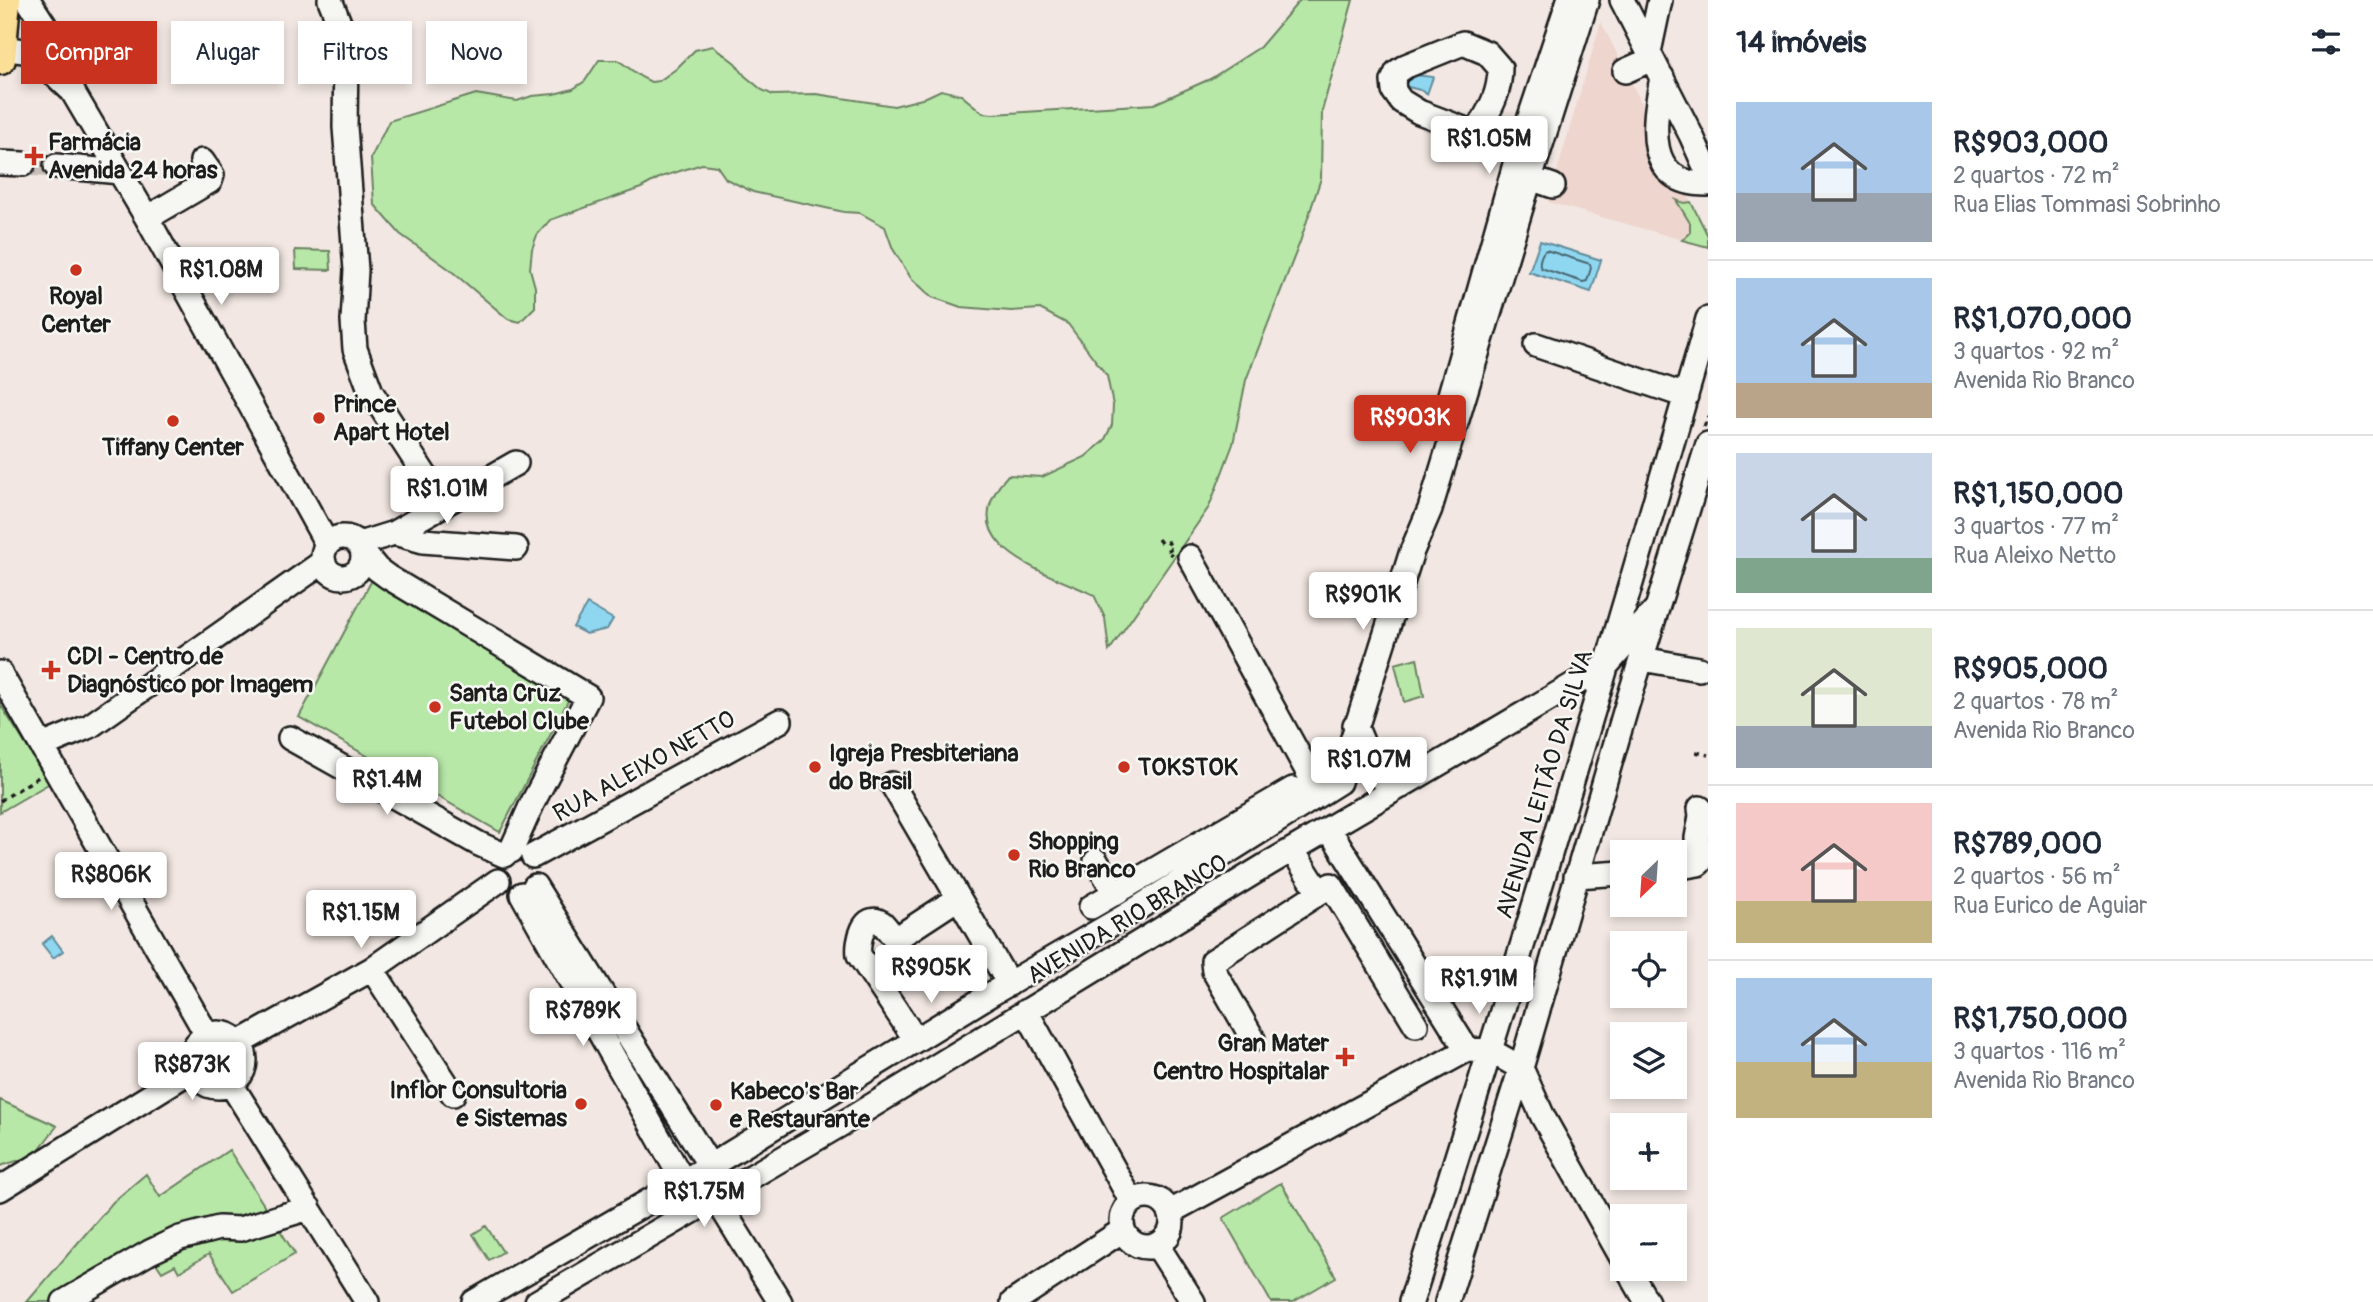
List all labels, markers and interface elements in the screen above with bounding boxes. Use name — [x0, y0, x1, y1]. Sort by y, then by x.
chip: Comprar — [21, 21, 157, 84]
chip: Alugar — [171, 21, 284, 84]
chip: Filtros — [298, 21, 412, 84]
chip: Novo — [426, 21, 527, 84]
icon: filters — [2307, 23, 2345, 61]
text: 14 imóveis — [1736, 24, 1866, 61]
pin: R$1.05M — [1424, 116, 1554, 176]
text: R$1.05M — [1447, 124, 1531, 153]
text: R$903,000 — [1953, 124, 2108, 161]
place label: Farmácia Avenida 24 horas — [48, 128, 218, 185]
icon: home — [1792, 130, 1876, 214]
marker: Farmácia Avenida 24 horas — [26, 148, 42, 164]
text: 2 quartos · 72 m² — [1953, 161, 2120, 190]
text: Rua Elias Tommasi Sobrinho — [1953, 190, 2221, 219]
pin: R$1.08M — [156, 247, 286, 307]
text: R$1.08M — [179, 255, 263, 284]
marker: Royal Center — [68, 262, 84, 278]
place label: Royal Center — [41, 282, 111, 339]
text: R$1,070,000 — [1953, 300, 2132, 337]
icon: home — [1792, 306, 1876, 390]
text: 3 quartos · 92 m² — [1953, 337, 2119, 366]
text: Avenida Rio Branco — [1953, 366, 2135, 395]
place label: Prince Apart Hotel — [333, 390, 450, 447]
pin: R$903K — [1353, 396, 1467, 455]
text: R$903K — [1370, 403, 1450, 432]
marker: Prince Apart Hotel — [311, 410, 327, 426]
marker: Tiffany Center — [165, 413, 181, 429]
place label: Tiffany Center — [101, 433, 244, 462]
pin: R$1.01M — [382, 466, 512, 526]
text: R$1.01M — [406, 474, 488, 503]
text: R$1,150,000 — [1953, 475, 2124, 512]
icon: home — [1792, 481, 1876, 565]
text: 3 quartos · 77 m² — [1953, 512, 2119, 541]
text: Rua Aleixo Netto — [1953, 541, 2116, 570]
pin: R$901K — [1306, 572, 1420, 632]
text: R$901K — [1325, 580, 1401, 609]
place label: CDI - Centro de Diagnóstico por Imagem — [67, 642, 313, 699]
street label: AVENIDA LEITÃO DA SILVA — [1490, 646, 1599, 922]
text: R$905,000 — [1953, 650, 2108, 687]
icon: home — [1792, 656, 1876, 740]
marker: CDI - Centro de Diagnóstico por Imagem — [41, 660, 61, 680]
place label: Santa Cruz Futebol Clube — [449, 679, 590, 736]
text: 2 quartos · 78 m² — [1953, 687, 2118, 716]
marker: Santa Cruz Futebol Clube — [427, 699, 443, 715]
street label: RUA ALEIXO NETTO — [548, 704, 740, 828]
text: Avenida Rio Branco — [1953, 716, 2135, 745]
pin: R$1.07M — [1304, 738, 1434, 797]
place label: Igreja Presbiteriana do Brasil — [829, 739, 1019, 796]
text: R$1.07M — [1327, 745, 1411, 774]
place label: TOKSTOK — [1137, 753, 1239, 782]
pin: R$1.4M — [330, 758, 444, 817]
marker: Igreja Presbiteriana do Brasil — [807, 759, 823, 775]
marker: TOKSTOK — [1116, 759, 1132, 775]
text: R$1.4M — [352, 765, 422, 794]
text: R$789,000 — [1953, 825, 2102, 862]
place label: Shopping Rio Branco — [1028, 827, 1136, 884]
icon: home — [1792, 831, 1876, 915]
north arrow — [1610, 840, 1687, 917]
map controls — [1610, 840, 1687, 1281]
marker: Shopping Rio Branco — [1006, 847, 1022, 863]
street label: AVENIDA RIO BRANCO — [1022, 848, 1232, 991]
pin: R$806K — [54, 852, 168, 912]
text: R$806K — [71, 860, 151, 889]
text: 2 quartos · 56 m² — [1953, 862, 2121, 891]
pin: R$1.15M — [296, 890, 426, 950]
text: Rua Eurico de Aguiar — [1953, 891, 2147, 920]
text: R$1.15M — [322, 898, 400, 927]
button: locate — [1610, 931, 1687, 1008]
pin: R$905K — [874, 946, 988, 1005]
text: R$905K — [891, 953, 971, 982]
pin: R$1.91M — [1414, 956, 1544, 1016]
text: R$1.91M — [1440, 964, 1518, 993]
pin: R$789K — [526, 988, 640, 1048]
text: R$789K — [545, 996, 621, 1025]
text: R$1,750,000 — [1953, 1000, 2128, 1037]
icon: home — [1792, 1006, 1876, 1090]
button: layers — [1610, 1022, 1687, 1099]
place label: Gran Mater Centro Hospitalar — [1153, 1029, 1329, 1086]
text: 3 quartos · 116 m² — [1953, 1037, 2126, 1066]
pin: R$873K — [135, 1042, 249, 1102]
marker: Gran Mater Centro Hospitalar — [1335, 1047, 1355, 1067]
text: R$873K — [154, 1050, 230, 1079]
text: Avenida Rio Branco — [1953, 1066, 2135, 1095]
place label: Inflor Consultoria e Sistemas — [389, 1076, 567, 1133]
place label: Kabeco's Bar e Restaurante — [729, 1077, 871, 1134]
marker: Inflor Consultoria e Sistemas — [573, 1096, 589, 1112]
marker: Kabeco's Bar e Restaurante — [708, 1097, 724, 1113]
button: + — [1610, 1113, 1687, 1190]
pin: R$1.75M — [639, 1170, 769, 1229]
text: R$1.75M — [663, 1177, 745, 1206]
button: − — [1610, 1204, 1687, 1281]

